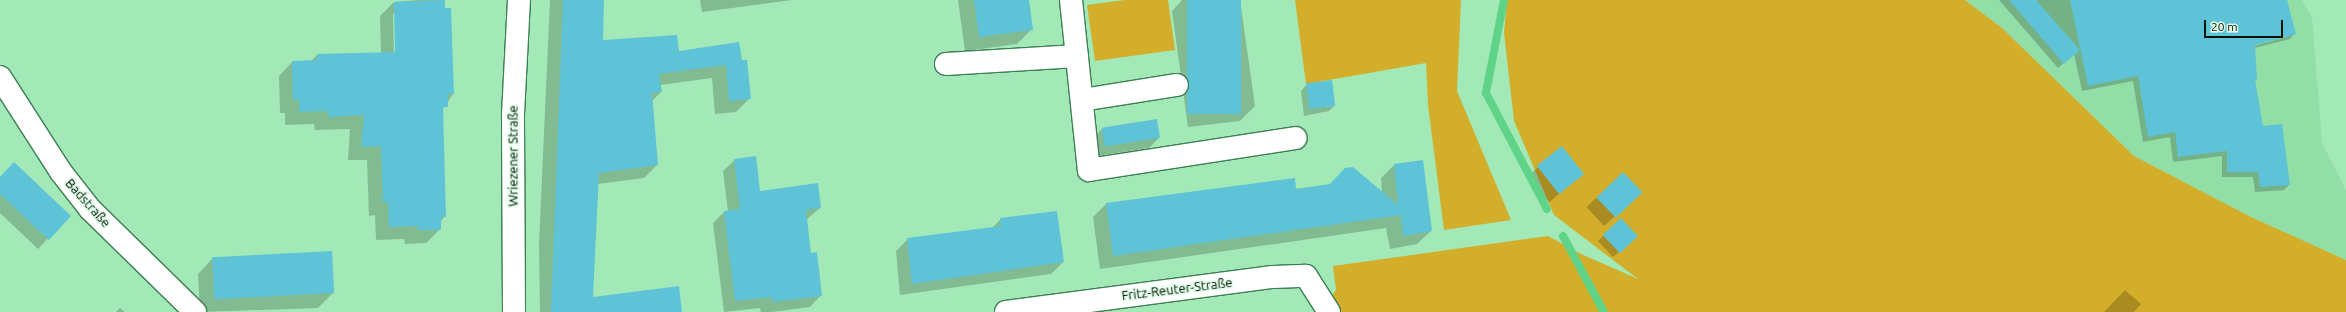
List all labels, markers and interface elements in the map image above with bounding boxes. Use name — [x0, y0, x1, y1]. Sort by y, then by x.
scale bar — [2206, 12, 2285, 38]
text: 20 m — [2211, 20, 2238, 33]
street label: Wriezener Straße — [505, 105, 521, 207]
street label: Badstraße — [62, 176, 114, 230]
street label: Fritz-Reuter-Straße — [1121, 274, 1233, 304]

